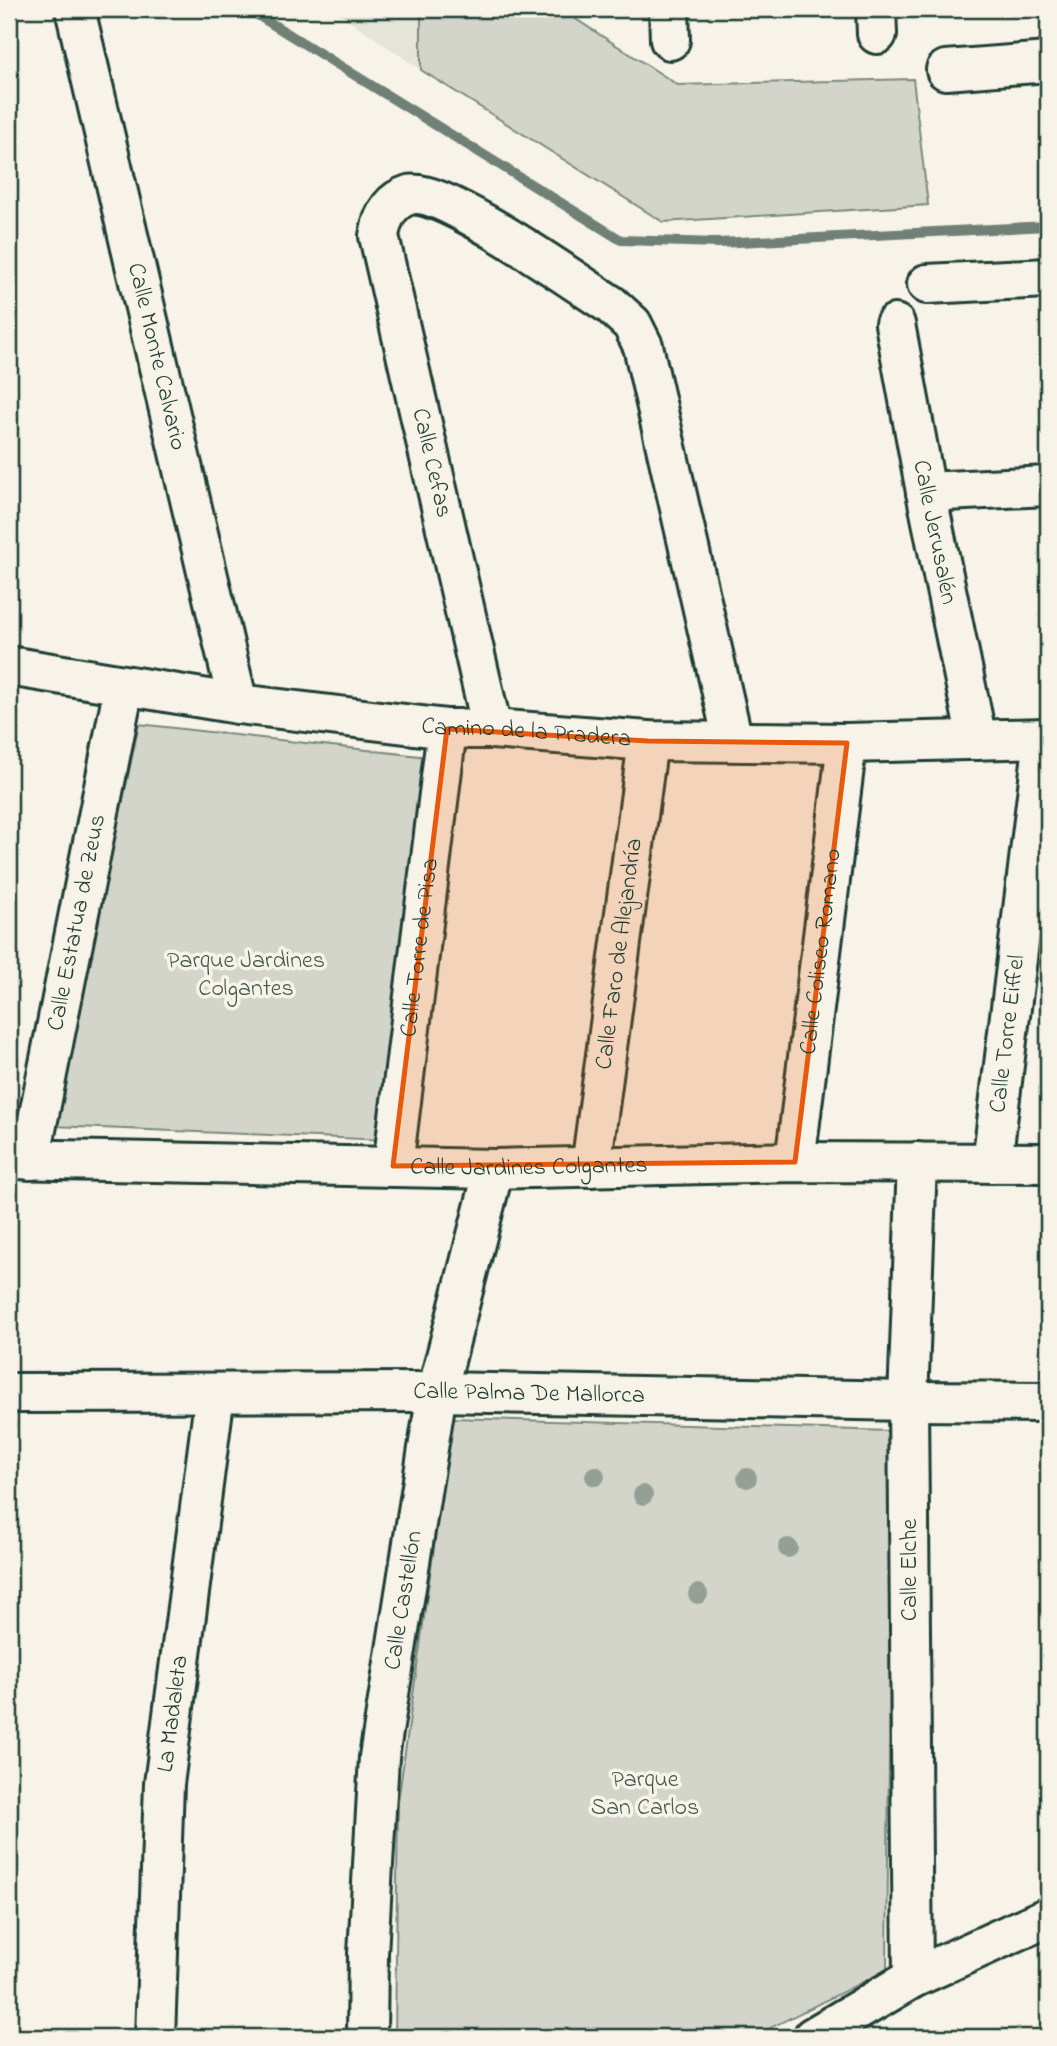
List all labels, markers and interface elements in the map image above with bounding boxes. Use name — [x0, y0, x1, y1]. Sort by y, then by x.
street label: Calle Monte Calvario — [118, 259, 195, 454]
street label: Calle Cefas — [401, 405, 461, 521]
street label: Calle Jerusalén — [903, 457, 966, 608]
street label: Camino de la Pradera — [419, 709, 632, 757]
street label: Calle Estatua de Zeus — [39, 811, 116, 1034]
street label: Calle Faro de Alejandría — [587, 836, 652, 1072]
street label: Calle Coliseo Romano — [791, 846, 851, 1057]
street label: Calle Torre de Pisa — [392, 856, 448, 1039]
park label: Parque Jardines Colgantes — [167, 944, 325, 1007]
street label: Calle Torre Eiffel — [981, 953, 1035, 1115]
street label: Calle Jardines Colgantes — [410, 1148, 648, 1187]
street label: Calle Palma De Mallorca — [413, 1374, 645, 1413]
street label: Calle Elche — [893, 1519, 928, 1621]
street label: Calle Castellón — [376, 1528, 432, 1672]
street label: La Madaleta — [148, 1653, 198, 1774]
park label: Parque San Carlos — [591, 1763, 699, 1826]

